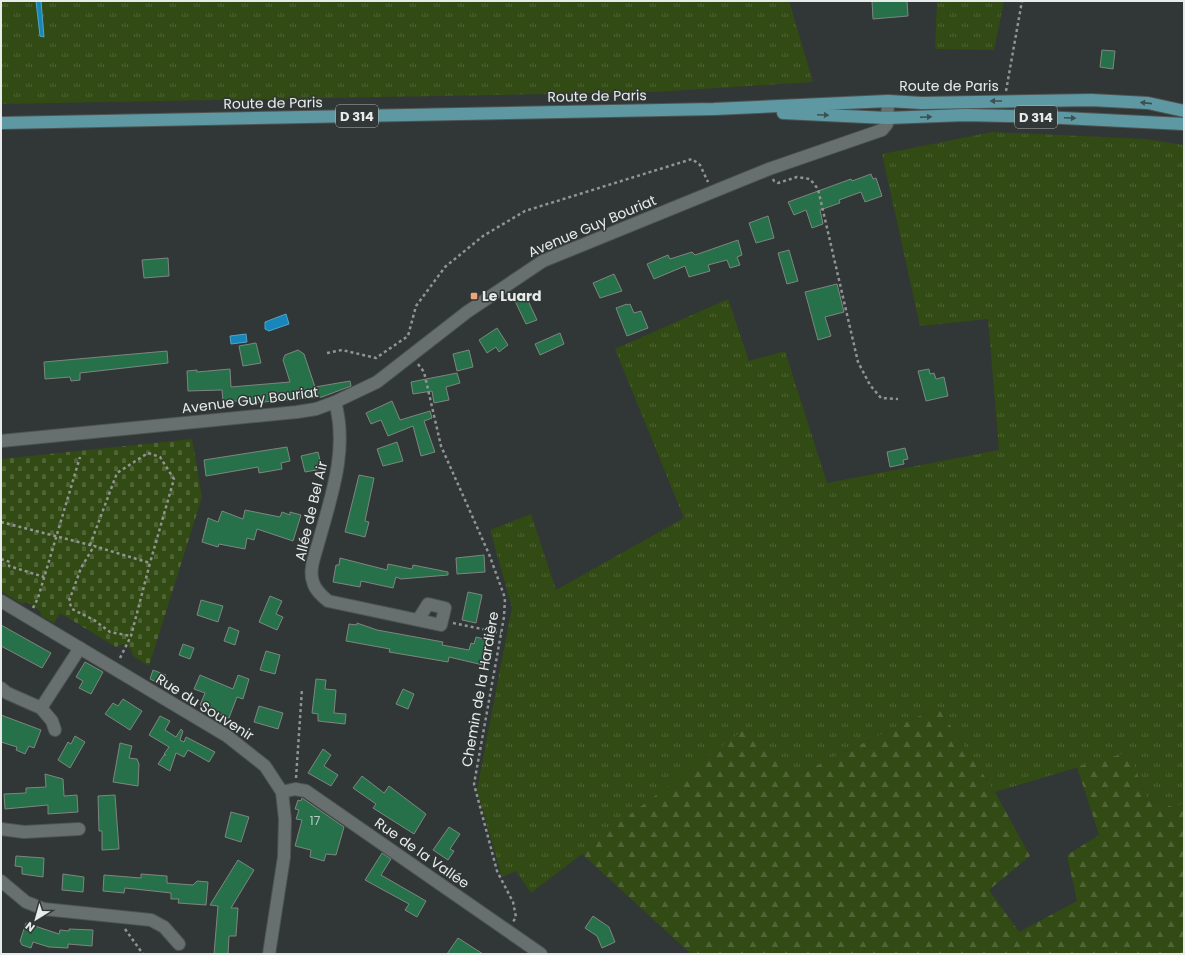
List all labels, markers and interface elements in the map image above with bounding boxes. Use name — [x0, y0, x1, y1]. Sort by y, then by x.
street label: Route de Paris — [899, 76, 999, 96]
street label: Route de Paris — [547, 85, 647, 107]
street label: Route de Paris — [223, 92, 323, 114]
one-way arrow — [989, 98, 1002, 104]
one-way arrow — [1140, 100, 1152, 106]
road number: D 314 — [336, 105, 378, 127]
road number: D 314 — [1015, 106, 1057, 128]
one-way arrow — [817, 111, 829, 118]
one-way arrow — [920, 114, 933, 120]
one-way arrow — [1064, 115, 1076, 122]
street label: Avenue Guy Bouriat — [525, 190, 659, 262]
place label: Le Luard — [482, 286, 541, 306]
marker: Le Luard — [469, 291, 479, 301]
street label: Avenue Guy Bouriat — [181, 382, 319, 418]
street label: Allée de Bel Air — [290, 459, 332, 563]
street label: Chemin de la Hardière — [456, 609, 504, 768]
street label: Rue du Souvenir — [152, 669, 258, 745]
house number: 17 — [310, 812, 321, 829]
street label: Rue de la Vallée — [371, 813, 474, 893]
north arrow — [16, 899, 56, 939]
text: N — [22, 918, 38, 936]

